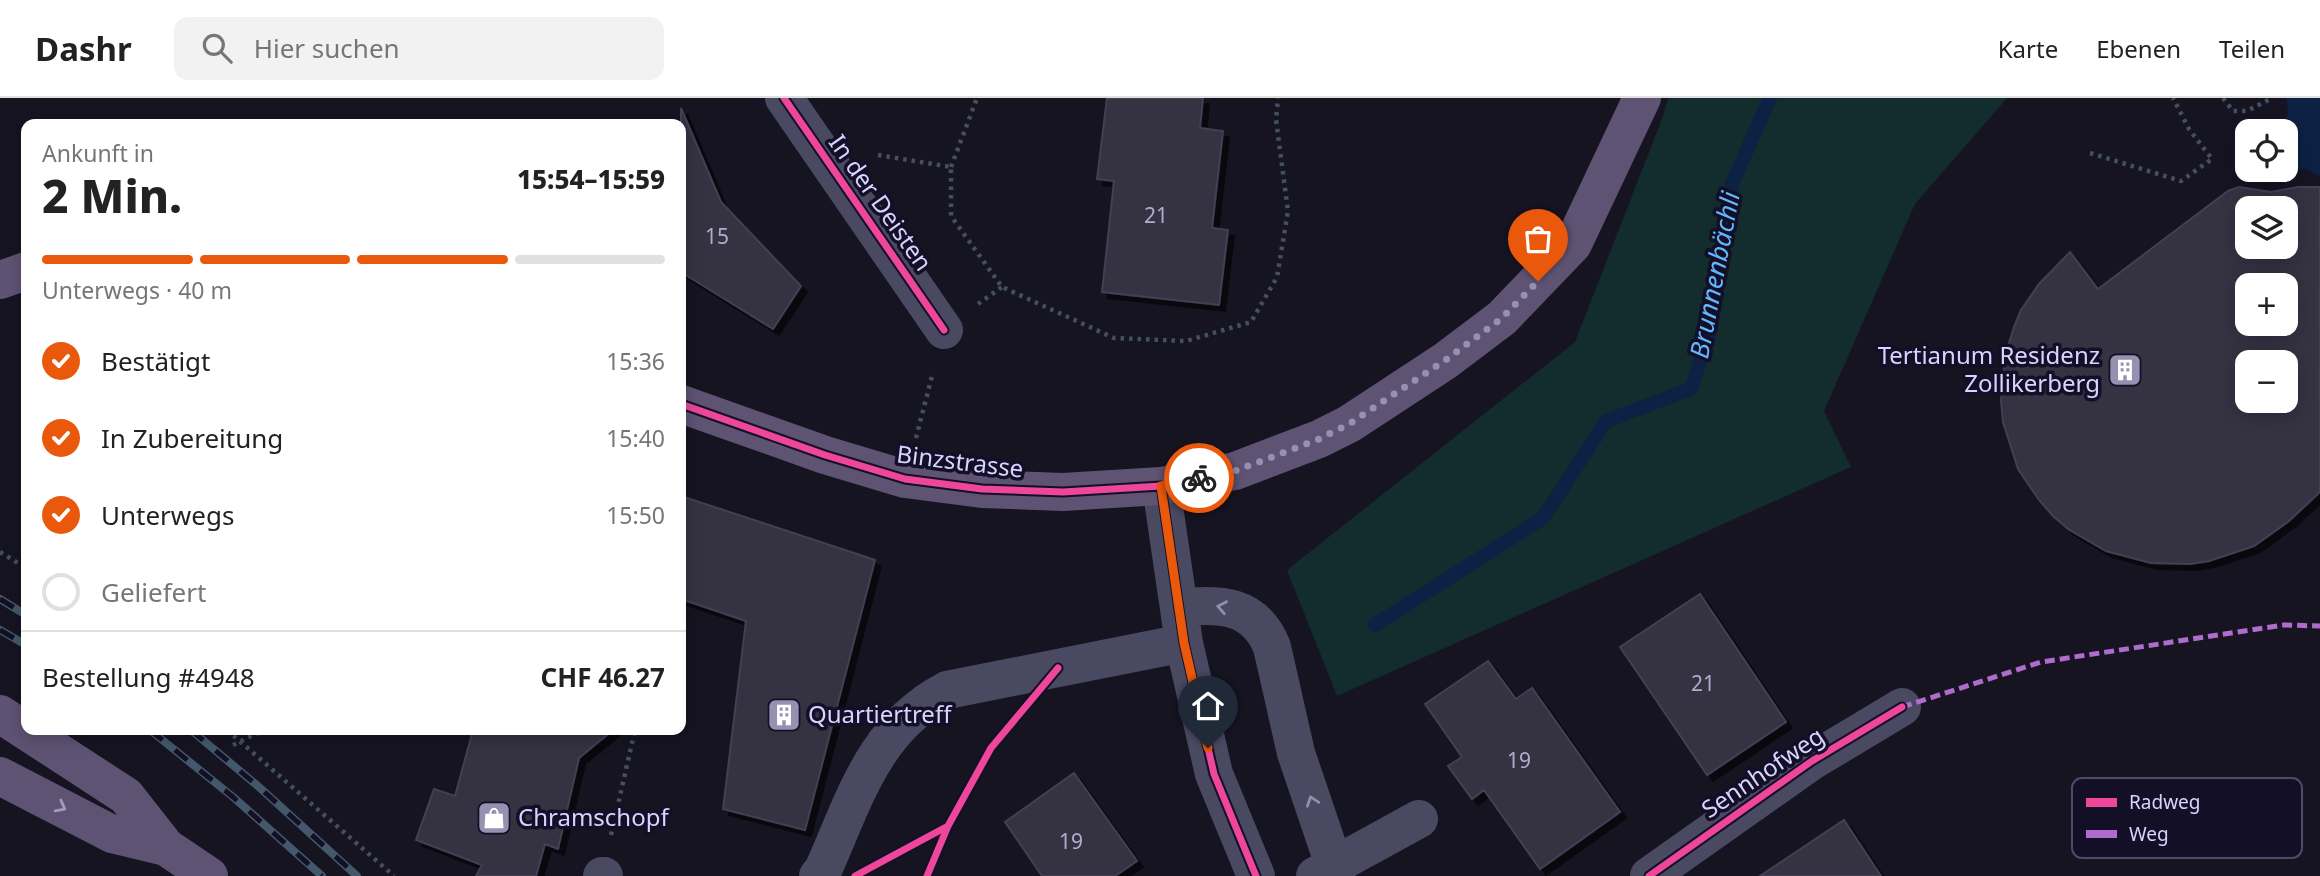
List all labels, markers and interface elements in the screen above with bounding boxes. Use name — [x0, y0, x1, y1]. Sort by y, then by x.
search box — [174, 17, 664, 80]
text: Dashr — [35, 26, 132, 71]
icon: search — [198, 29, 236, 67]
text: Hier suchen — [254, 30, 400, 66]
text: Karte — [1998, 32, 2058, 65]
text: Ebenen — [2096, 32, 2181, 65]
text: Teilen — [2219, 32, 2285, 65]
map controls — [2235, 119, 2298, 413]
button: locate — [2235, 119, 2298, 182]
street label: In der Deisten — [822, 127, 940, 277]
text: Ankunft in — [42, 137, 154, 169]
text: 15:54–15:59 — [517, 161, 665, 197]
text: 2 Min. — [42, 164, 182, 226]
water label: Brunnenbächli — [1680, 187, 1748, 361]
button: layers — [2235, 196, 2298, 259]
house number: 21 — [1144, 201, 1168, 229]
pin — [1508, 209, 1568, 281]
icon: bag — [1519, 220, 1557, 258]
house number: 15 — [705, 222, 729, 250]
button: + — [2235, 273, 2298, 336]
text: Unterwegs · 40 m — [42, 274, 232, 306]
place label: Tertianum Residenz Zollikerberg — [1878, 338, 2100, 399]
icon: check — [42, 342, 80, 380]
text: Bestätigt — [101, 343, 210, 379]
text: 15:36 — [606, 345, 665, 377]
button: − — [2235, 350, 2298, 413]
building icon: Tertianum Residenz Zollikerberg — [2106, 351, 2144, 389]
icon: check — [42, 419, 80, 457]
text: In Zubereitung — [101, 420, 283, 456]
text: 15:40 — [606, 422, 665, 454]
street label: Binzstrasse — [895, 436, 1025, 485]
courier — [1164, 443, 1234, 513]
icon: bike — [1180, 459, 1218, 497]
icon: check — [42, 496, 80, 534]
text: Unterwegs — [101, 497, 234, 533]
text: 15:50 — [606, 499, 665, 531]
text: Geliefert — [101, 574, 206, 610]
one-way arrow — [1216, 601, 1228, 616]
text: Bestellung #4948 — [42, 659, 255, 695]
text: CHF 46.27 — [541, 659, 665, 695]
house number: 21 — [1691, 669, 1715, 697]
pin — [1178, 676, 1238, 748]
icon: home — [1189, 687, 1227, 725]
building icon: Quartiertreff — [765, 696, 803, 734]
place label: Quartiertreff — [808, 697, 953, 730]
street label: Sennhofweg — [1694, 719, 1830, 825]
house number: 19 — [1507, 746, 1531, 774]
legend — [2072, 778, 2302, 858]
text: Radweg — [2129, 789, 2201, 815]
one-way arrow — [1306, 795, 1320, 807]
one-way arrow — [53, 799, 66, 812]
shop icon: Chramschopf — [475, 799, 513, 837]
place label: Chramschopf — [518, 800, 670, 833]
text: Weg — [2129, 821, 2169, 847]
house number: 19 — [1059, 827, 1083, 855]

